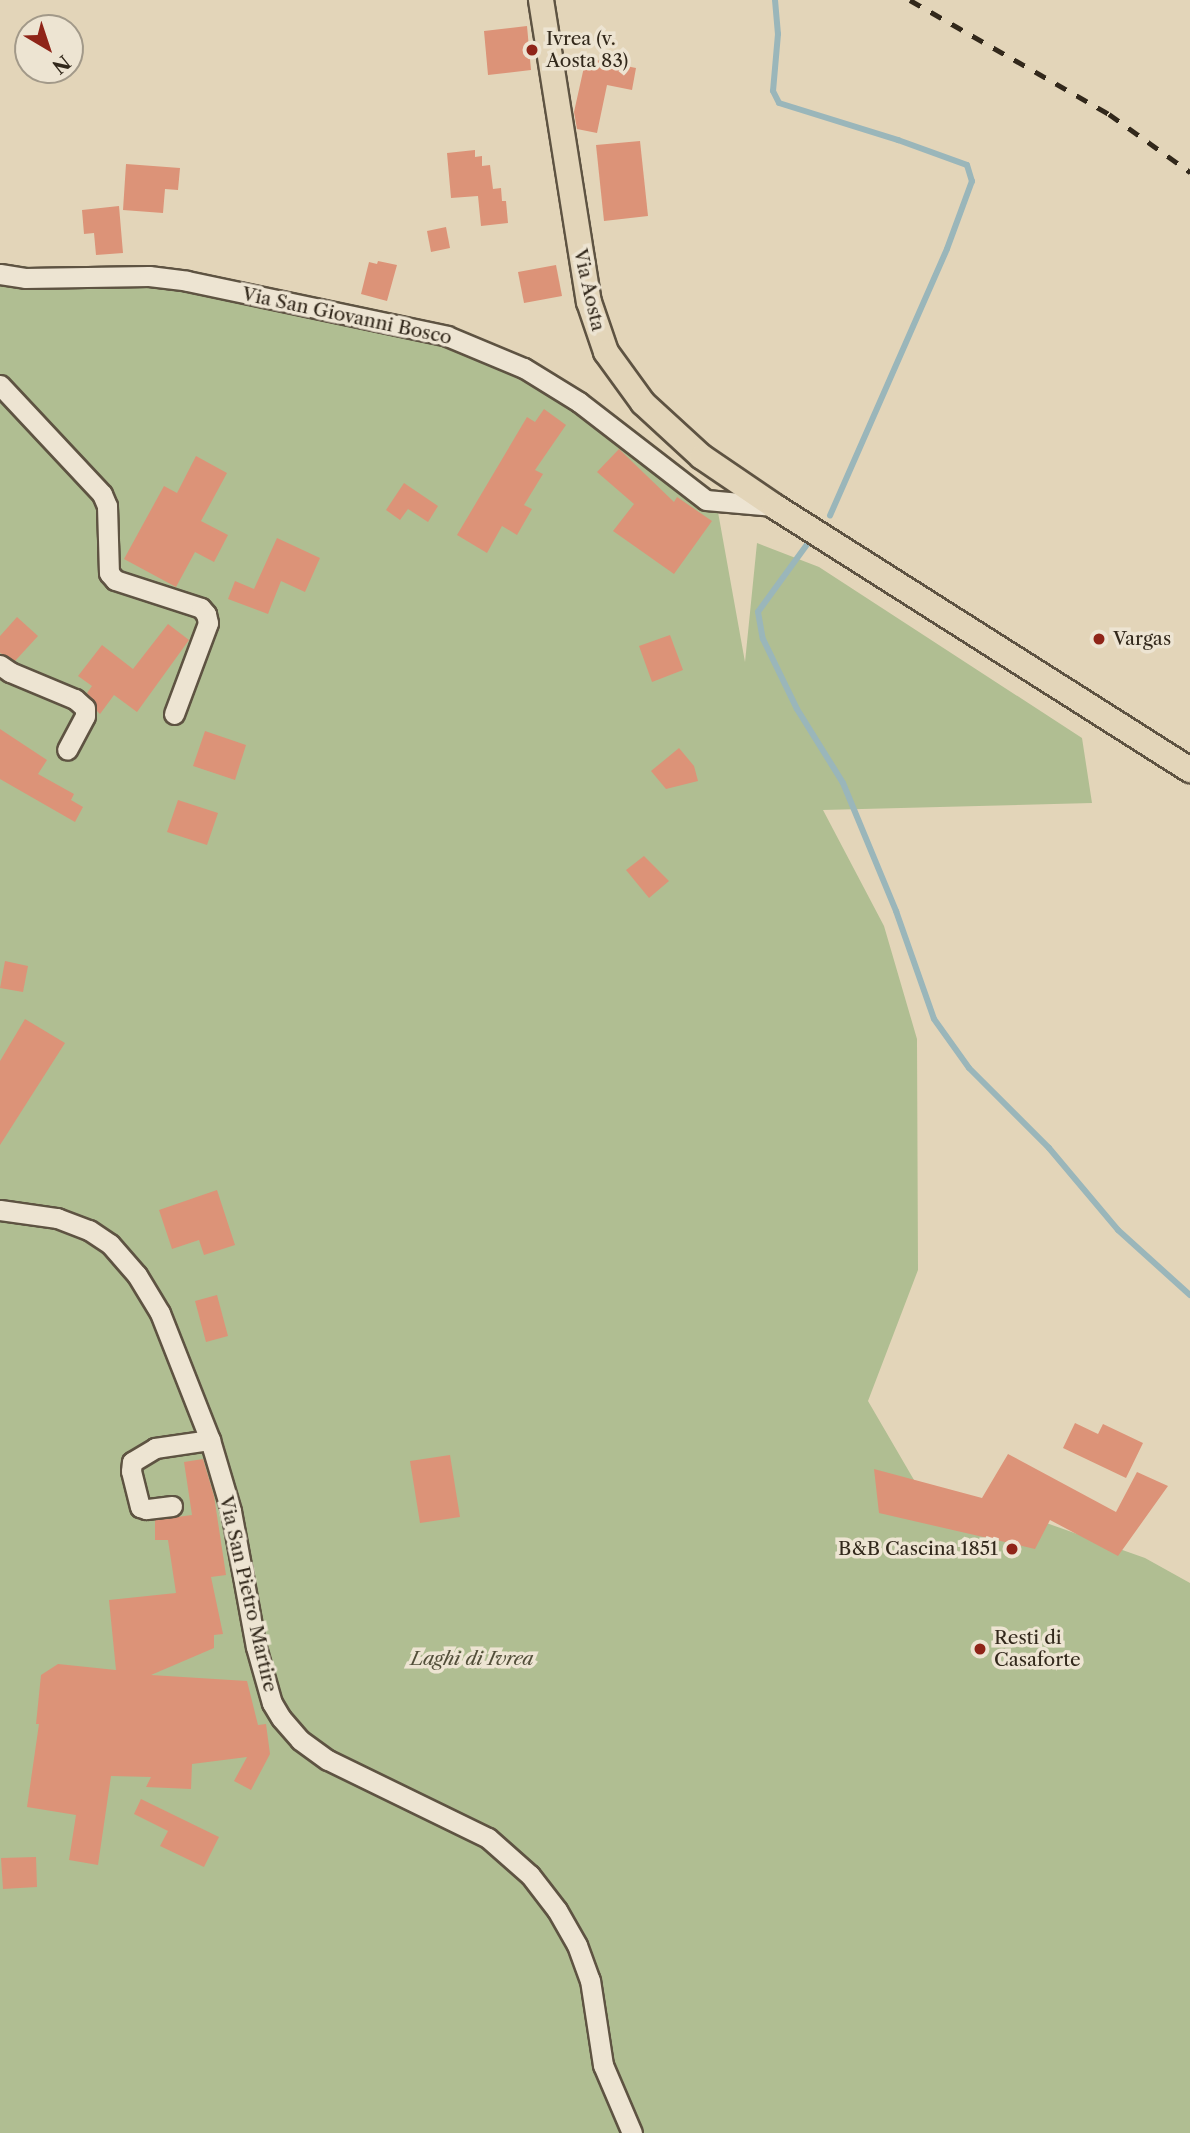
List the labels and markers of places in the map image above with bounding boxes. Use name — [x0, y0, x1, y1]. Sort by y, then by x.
place label: Ivrea (v. Aosta 83) — [546, 28, 628, 72]
marker: Ivrea (v. Aosta 83) — [524, 42, 540, 58]
place label: Vargas — [1113, 628, 1171, 650]
marker: Vargas — [1091, 631, 1107, 647]
place label: B&B Cascina 1851 — [838, 1538, 998, 1560]
marker: B&B Cascina 1851 — [1004, 1541, 1020, 1557]
place label: Resti di Casaforte — [994, 1627, 1081, 1671]
marker: Resti di Casaforte — [972, 1641, 988, 1657]

